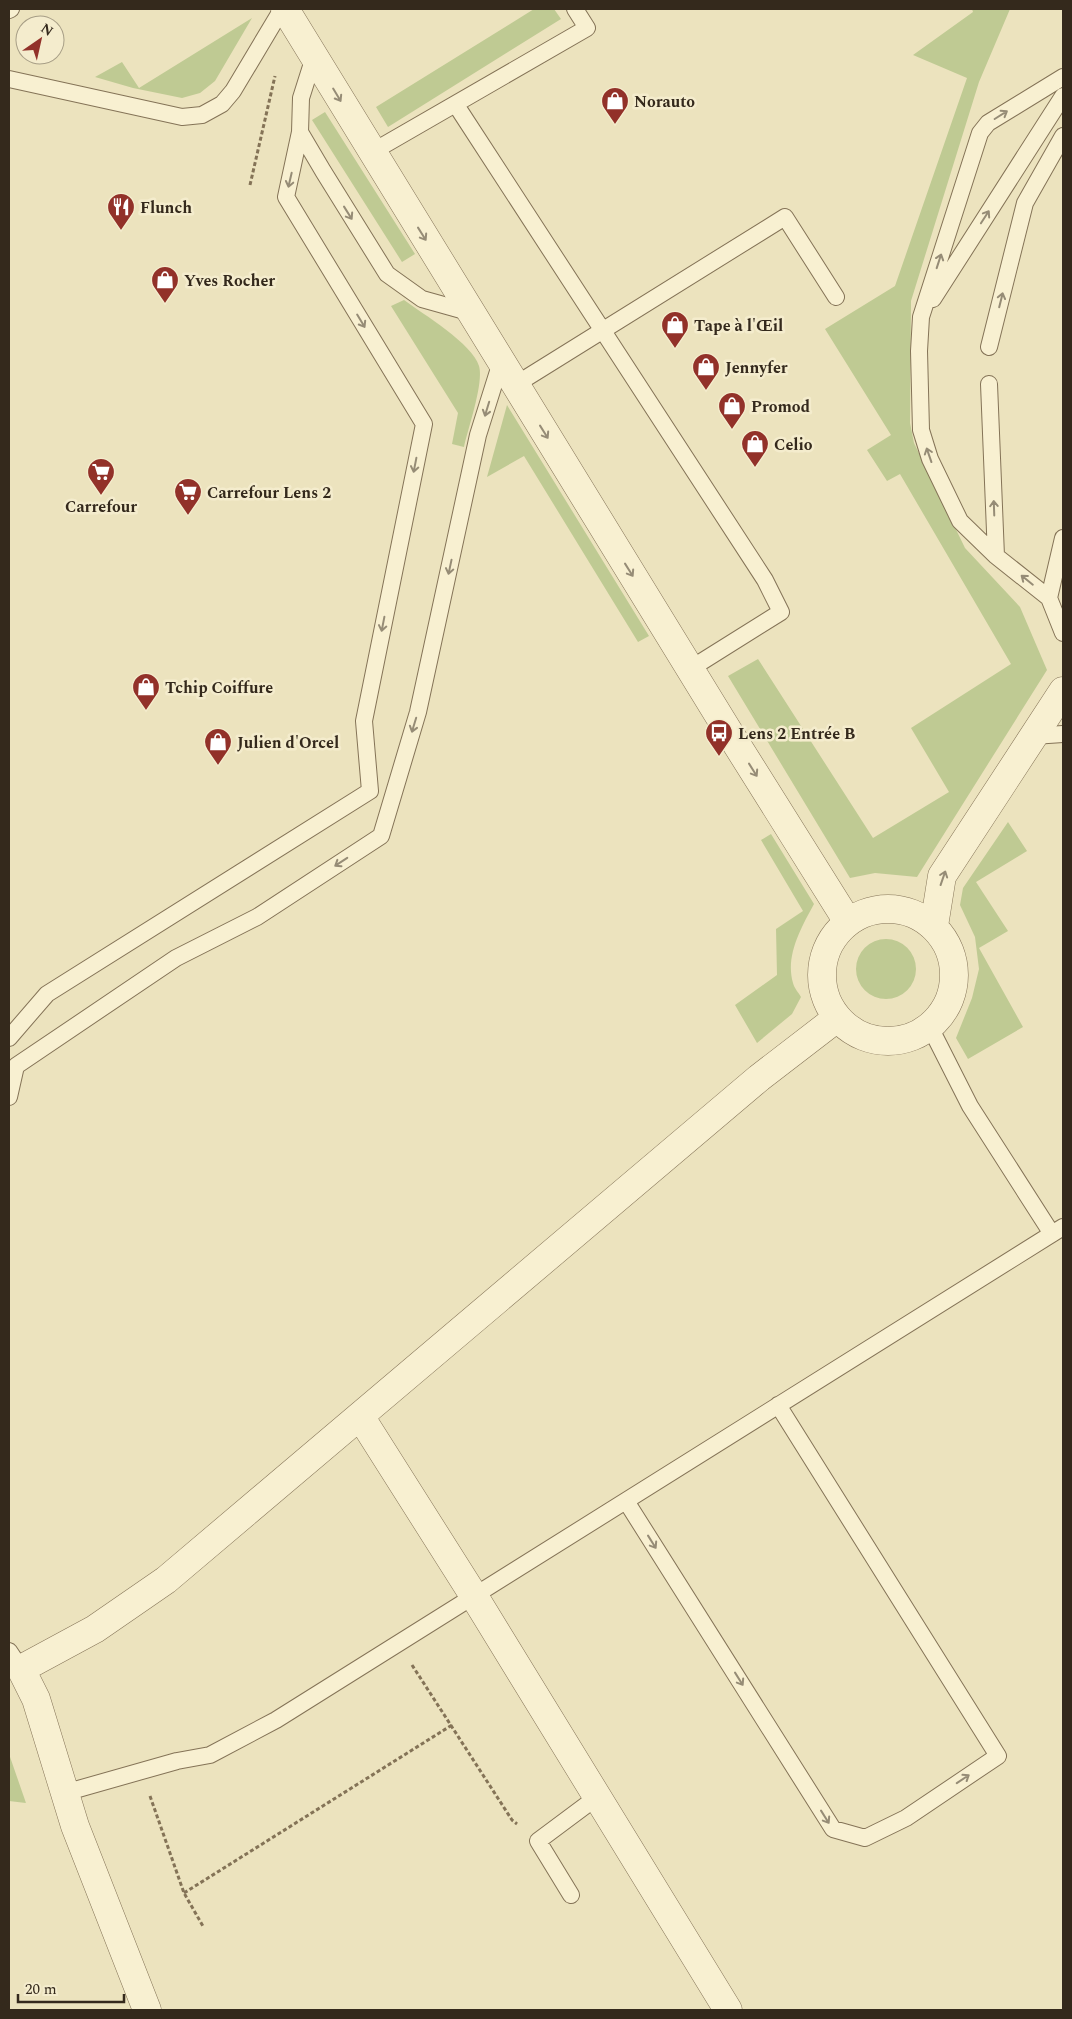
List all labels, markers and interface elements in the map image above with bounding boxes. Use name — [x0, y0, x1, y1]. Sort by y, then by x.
north arrow — [15, 15, 65, 65]
text: N — [36, 18, 58, 42]
shop icon: Norauto — [600, 86, 630, 125]
one-way arrow — [333, 88, 343, 102]
place label: Norauto — [634, 90, 695, 114]
one-way arrow — [994, 110, 1008, 120]
one-way arrow — [285, 171, 294, 187]
restaurant icon: Flunch — [106, 192, 136, 231]
place label: Flunch — [140, 196, 192, 220]
one-way arrow — [344, 205, 354, 219]
one-way arrow — [981, 211, 991, 225]
one-way arrow — [418, 226, 428, 240]
one-way arrow — [935, 254, 944, 270]
shop icon: Yves Rocher — [150, 265, 180, 304]
place label: Yves Rocher — [184, 269, 275, 293]
one-way arrow — [997, 293, 1006, 309]
shop icon: Tape à l'Œil — [660, 310, 690, 349]
one-way arrow — [357, 313, 367, 327]
place label: Tape à l'Œil — [694, 314, 783, 338]
shop icon: Jennyfer — [691, 352, 721, 391]
place label: Jennyfer — [725, 356, 788, 380]
shop icon: Promod — [717, 391, 747, 430]
place label: Promod — [751, 395, 810, 419]
one-way arrow — [481, 400, 491, 416]
one-way arrow — [538, 425, 549, 439]
shop icon: Celio — [740, 429, 770, 468]
place label: Celio — [774, 433, 813, 457]
one-way arrow — [924, 447, 934, 463]
supermarket icon: Carrefour — [86, 457, 116, 496]
one-way arrow — [410, 457, 420, 473]
supermarket icon: Carrefour Lens 2 — [173, 477, 203, 516]
place label: Carrefour Lens 2 — [207, 481, 331, 505]
place label: Carrefour — [65, 495, 137, 519]
one-way arrow — [990, 500, 999, 516]
one-way arrow — [444, 558, 454, 574]
one-way arrow — [625, 563, 635, 577]
one-way arrow — [1020, 575, 1033, 586]
one-way arrow — [378, 616, 388, 632]
shop icon: Tchip Coiffure — [131, 672, 161, 711]
place label: Tchip Coiffure — [165, 676, 273, 700]
one-way arrow — [408, 717, 418, 733]
bus stop icon: Lens 2 Entrée B — [704, 718, 734, 757]
place label: Lens 2 Entrée B — [738, 722, 855, 746]
shop icon: Julien d'Orcel — [203, 727, 233, 766]
place label: Julien d'Orcel — [237, 731, 339, 755]
one-way arrow — [748, 763, 758, 777]
one-way arrow — [335, 857, 349, 867]
one-way arrow — [939, 871, 948, 886]
one-way arrow — [647, 1534, 657, 1548]
one-way arrow — [734, 1672, 744, 1686]
one-way arrow — [956, 1774, 970, 1784]
one-way arrow — [821, 1809, 831, 1823]
scale bar — [18, 1972, 124, 2004]
text: 20 m — [25, 1978, 57, 2001]

